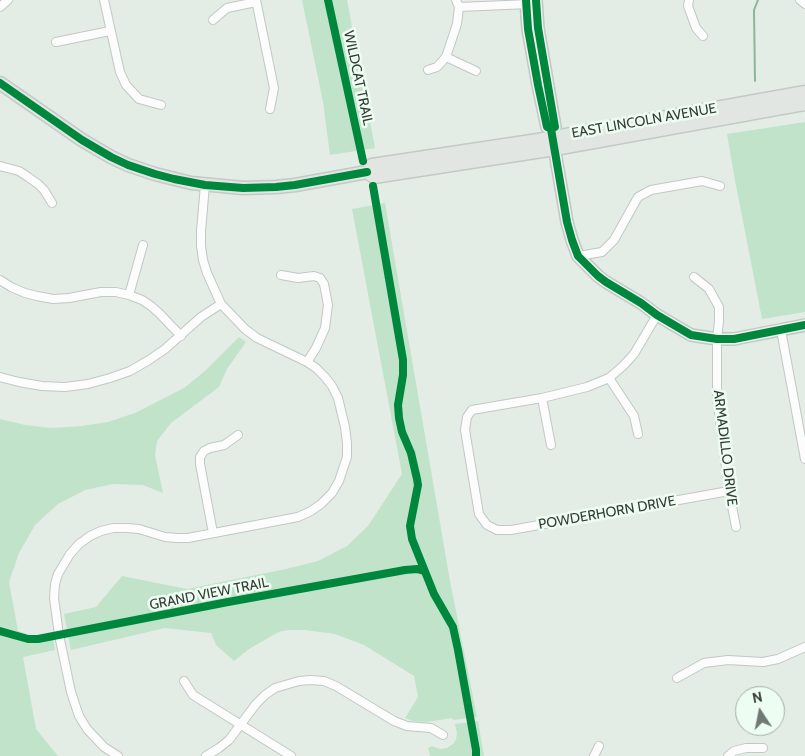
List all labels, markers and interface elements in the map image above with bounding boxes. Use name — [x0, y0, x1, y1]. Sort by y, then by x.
street label: WILDCAT TRAIL — [340, 29, 376, 127]
street label: EAST LINCOLN AVENUE — [570, 100, 718, 142]
street label: ARMADILLO DRIVE — [710, 389, 740, 507]
street label: POWDERHORN DRIVE — [537, 493, 677, 533]
street label: GRAND VIEW TRAIL — [148, 574, 270, 614]
north arrow — [735, 686, 785, 736]
text: N — [751, 687, 764, 707]

